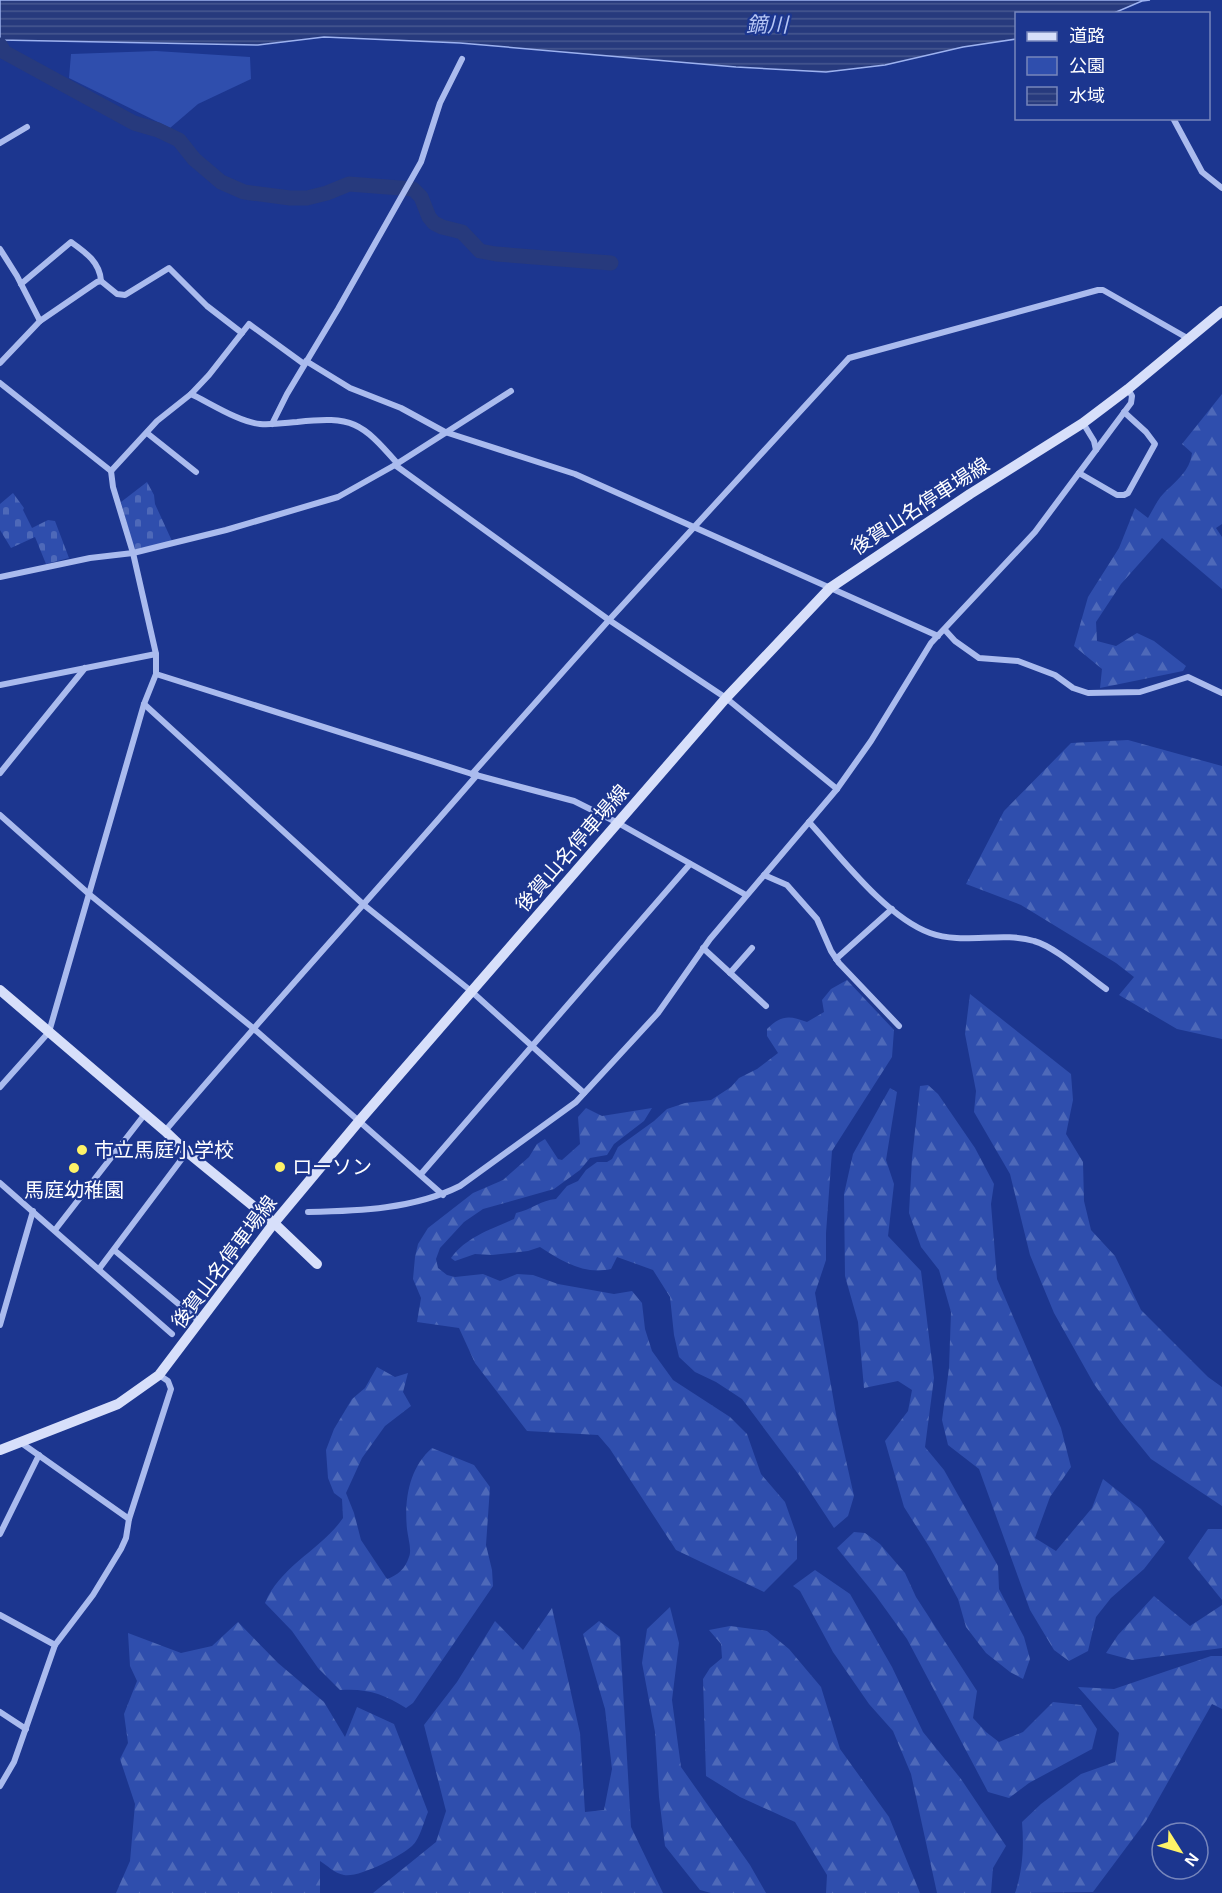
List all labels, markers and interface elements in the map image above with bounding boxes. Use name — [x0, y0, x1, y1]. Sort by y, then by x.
legend — [1015, 12, 1210, 120]
water label: 鏑川 — [746, 13, 790, 36]
text: 道路 — [1069, 26, 1105, 46]
text: 公園 — [1069, 56, 1105, 76]
text: 水域 — [1069, 86, 1105, 106]
street label: 後賀山名停車場線 — [847, 453, 993, 559]
street label: 後賀山名停車場線 — [511, 780, 633, 916]
place label: 市立馬庭小学校 — [94, 1139, 234, 1161]
marker: 市立馬庭小学校 — [75, 1143, 89, 1157]
place label: ローソン — [292, 1156, 372, 1178]
marker: ローソン — [273, 1160, 287, 1174]
marker: 馬庭幼稚園 — [67, 1161, 81, 1175]
place label: 馬庭幼稚園 — [24, 1179, 124, 1201]
street label: 後賀山名停車場線 — [167, 1191, 281, 1333]
north arrow — [1150, 1821, 1210, 1881]
text: N — [1181, 1850, 1202, 1869]

